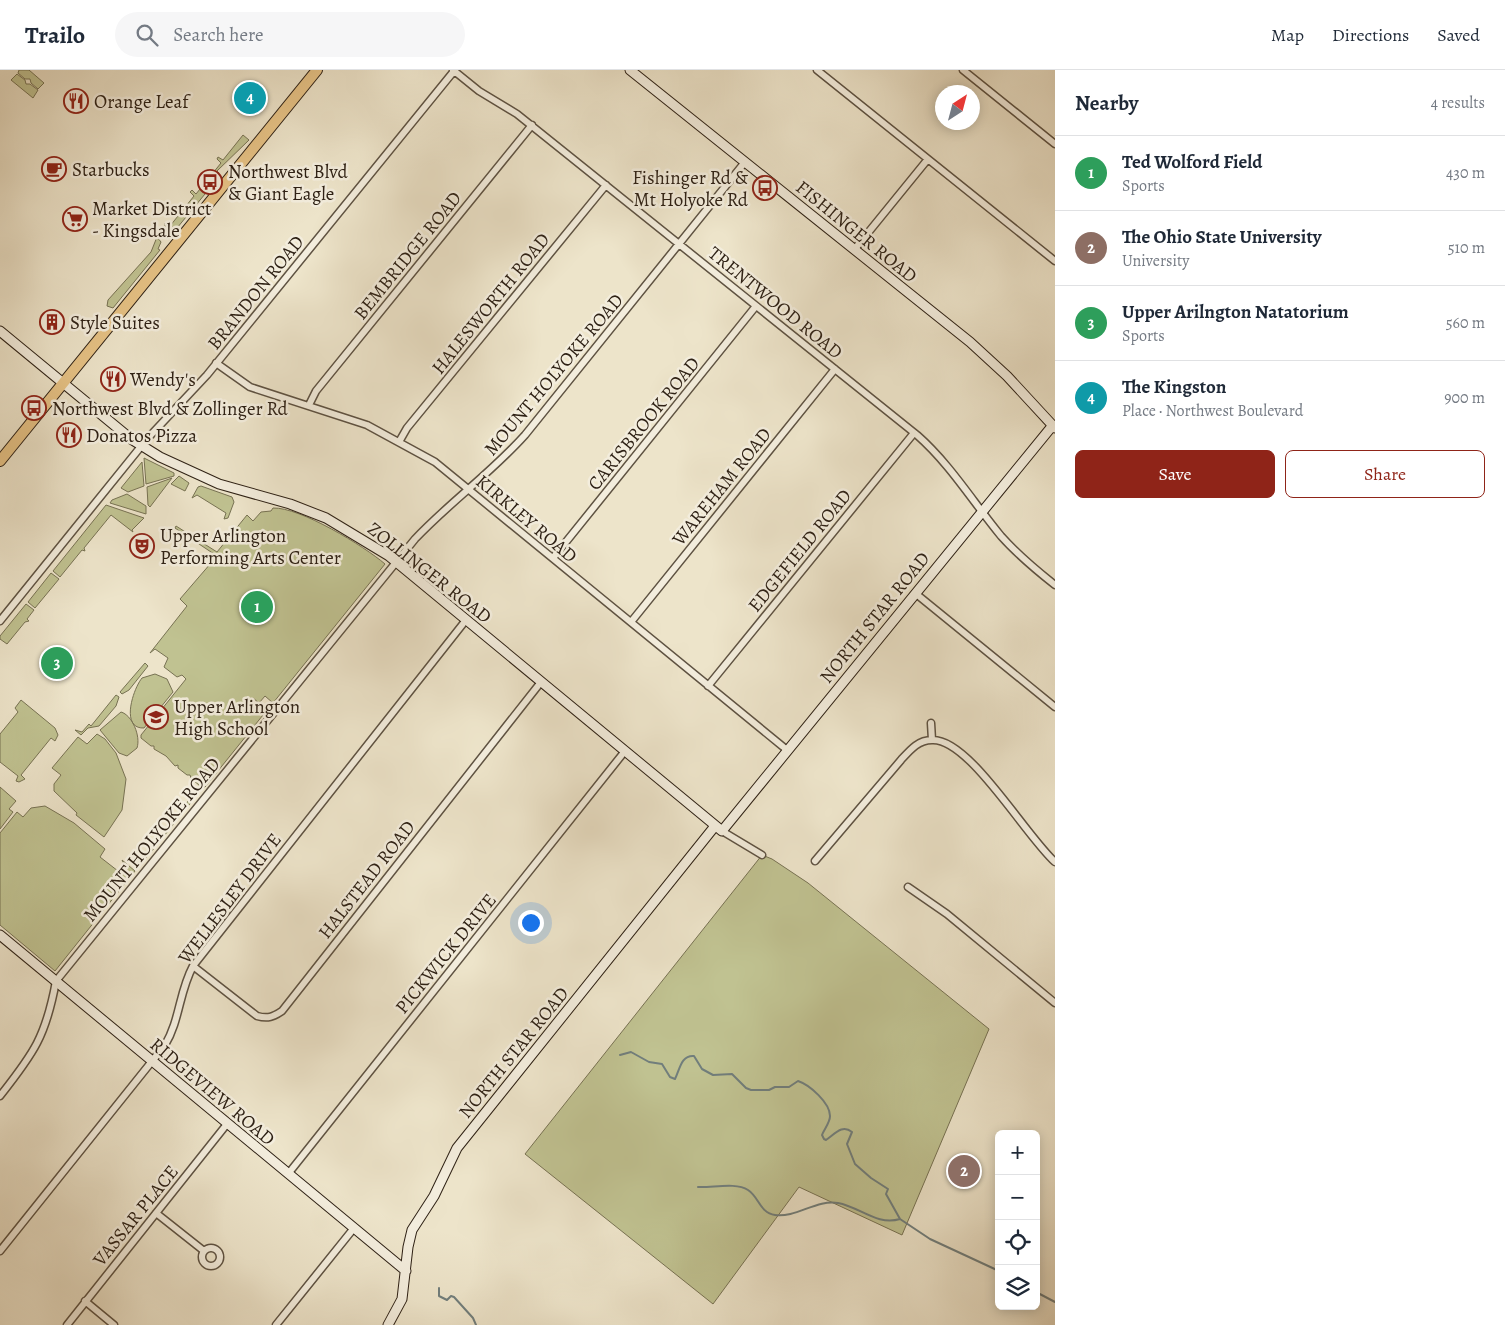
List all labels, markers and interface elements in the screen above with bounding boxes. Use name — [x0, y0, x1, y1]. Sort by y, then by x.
search box — [115, 12, 465, 57]
text: Trailo — [25, 19, 85, 51]
icon: search — [133, 21, 161, 49]
text: Search here — [173, 22, 264, 48]
text: Map — [1271, 23, 1304, 47]
text: Directions — [1332, 23, 1409, 47]
text: Saved — [1437, 23, 1480, 47]
pin: 4 — [234, 79, 266, 117]
north arrow — [935, 85, 980, 130]
restaurant icon: Orange Leaf — [63, 88, 89, 114]
place label: Orange Leaf — [94, 89, 191, 115]
text: Nearby — [1075, 89, 1138, 117]
text: 4 results — [1431, 92, 1485, 114]
text: Ted Wolford Field — [1122, 149, 1262, 175]
cafe icon: Starbucks — [41, 156, 67, 182]
place label: Starbucks — [72, 157, 150, 183]
place label: Northwest Blvd & Giant Eagle — [228, 159, 348, 207]
text: 1 — [1088, 162, 1094, 184]
text: 430 m — [1446, 162, 1485, 184]
place label: Fishinger Rd & Mt Holyoke Rd — [632, 165, 749, 213]
bus stop icon: Northwest Blvd & Giant Eagle — [197, 169, 223, 195]
bus stop icon: Fishinger Rd & Mt Holyoke Rd — [752, 175, 778, 201]
street label: FISHINGER ROAD — [790, 175, 923, 289]
text: Sports — [1122, 175, 1165, 197]
street label: BEMBRIDGE ROAD — [348, 186, 468, 325]
place label: Market District - Kingsdale — [92, 196, 211, 244]
supermarket icon: Market District - Kingsdale — [62, 206, 88, 232]
text: The Ohio State University — [1122, 224, 1322, 250]
street label: HALESWORTH ROAD — [426, 227, 556, 380]
street label: BRANDON ROAD — [201, 230, 310, 355]
text: 2 — [1087, 237, 1095, 259]
text: 510 m — [1448, 237, 1485, 259]
street label: TRENTWOOD ROAD — [703, 240, 848, 365]
text: University — [1122, 250, 1189, 272]
street label: MOUNT HOLYOKE ROAD — [478, 288, 629, 461]
text: Upper Arilngton Natatorium — [1122, 299, 1349, 325]
building icon: Style Suites — [39, 309, 65, 335]
place label: Style Suites — [70, 310, 160, 336]
text: 3 — [1088, 312, 1094, 334]
text: 560 m — [1446, 312, 1485, 334]
text: Sports — [1122, 325, 1165, 347]
street label: CARISBROOK ROAD — [582, 351, 706, 496]
restaurant icon: Wendy's — [100, 366, 126, 392]
place label: Wendy's — [129, 367, 196, 393]
text: The Kingston — [1122, 374, 1226, 400]
text: 4 — [1087, 387, 1095, 409]
text: 900 m — [1444, 387, 1485, 409]
bus stop icon: Northwest Blvd & Zollinger Rd — [21, 395, 47, 421]
place label: Northwest Blvd & Zollinger Rd — [52, 396, 289, 422]
text: Place · Northwest Boulevard — [1122, 400, 1303, 422]
restaurant icon: Donatos Pizza — [56, 422, 82, 448]
street label: WAREHAM ROAD — [665, 422, 777, 552]
place label: Donatos Pizza — [86, 423, 197, 449]
button: Save — [1075, 450, 1275, 498]
button: Share — [1285, 450, 1485, 498]
street label: KIRKLEY ROAD — [470, 469, 583, 569]
street label: EDGEFIELD ROAD — [742, 484, 858, 618]
street label: ZOLLINGER ROAD — [362, 516, 497, 630]
place label: Upper Arlington Performing Arts Center — [160, 523, 341, 571]
theatre icon: Upper Arlington Performing Arts Center — [129, 533, 155, 559]
street label: NORTH STAR ROAD — [814, 546, 936, 689]
pin: 1 — [241, 588, 273, 626]
pin: 3 — [41, 644, 73, 682]
place label: Upper Arlington High School — [174, 694, 300, 742]
school or university icon: Upper Arlington High School — [143, 704, 169, 730]
street label: MOUNT HOLYOKE ROAD — [77, 752, 226, 927]
street label: HALSTEAD ROAD — [312, 815, 421, 944]
street label: WELLESLEY DRIVE — [171, 828, 288, 970]
street label: PICKWICK DRIVE — [389, 888, 502, 1019]
your location — [518, 910, 544, 936]
street label: NORTH STAR ROAD — [453, 981, 575, 1124]
street label: RIDGEVIEW ROAD — [144, 1032, 280, 1152]
map controls — [995, 1130, 1040, 1310]
button: + — [995, 1130, 1040, 1175]
pin: 2 — [948, 1152, 980, 1190]
street label: VASSAR PLACE — [86, 1160, 185, 1272]
button: − — [995, 1175, 1040, 1220]
button: locate — [995, 1220, 1040, 1265]
button: layers — [995, 1265, 1040, 1310]

